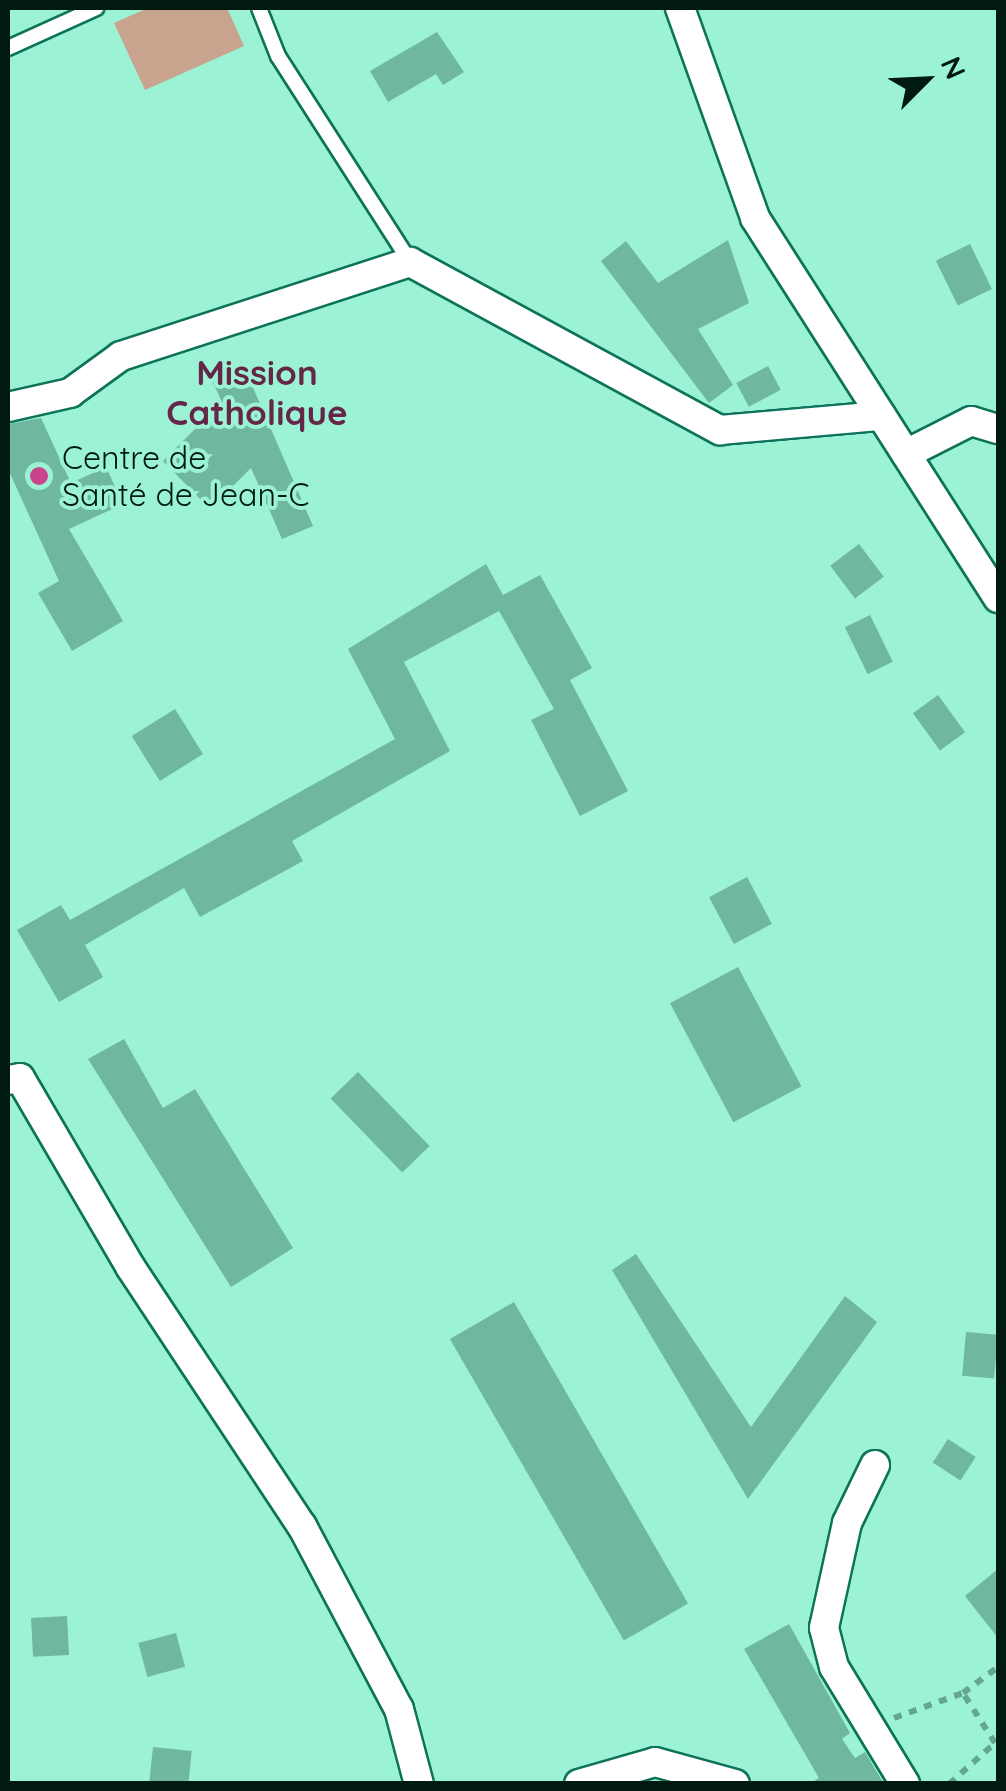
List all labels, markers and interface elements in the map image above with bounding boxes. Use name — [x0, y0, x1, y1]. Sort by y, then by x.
north arrow — [876, 30, 976, 130]
text: N — [934, 51, 974, 84]
district label: Mission Catholique — [166, 351, 348, 433]
place label: Centre de Santé de Jean-C — [62, 439, 309, 514]
marker: Centre de Santé de Jean-C — [26, 463, 52, 489]

